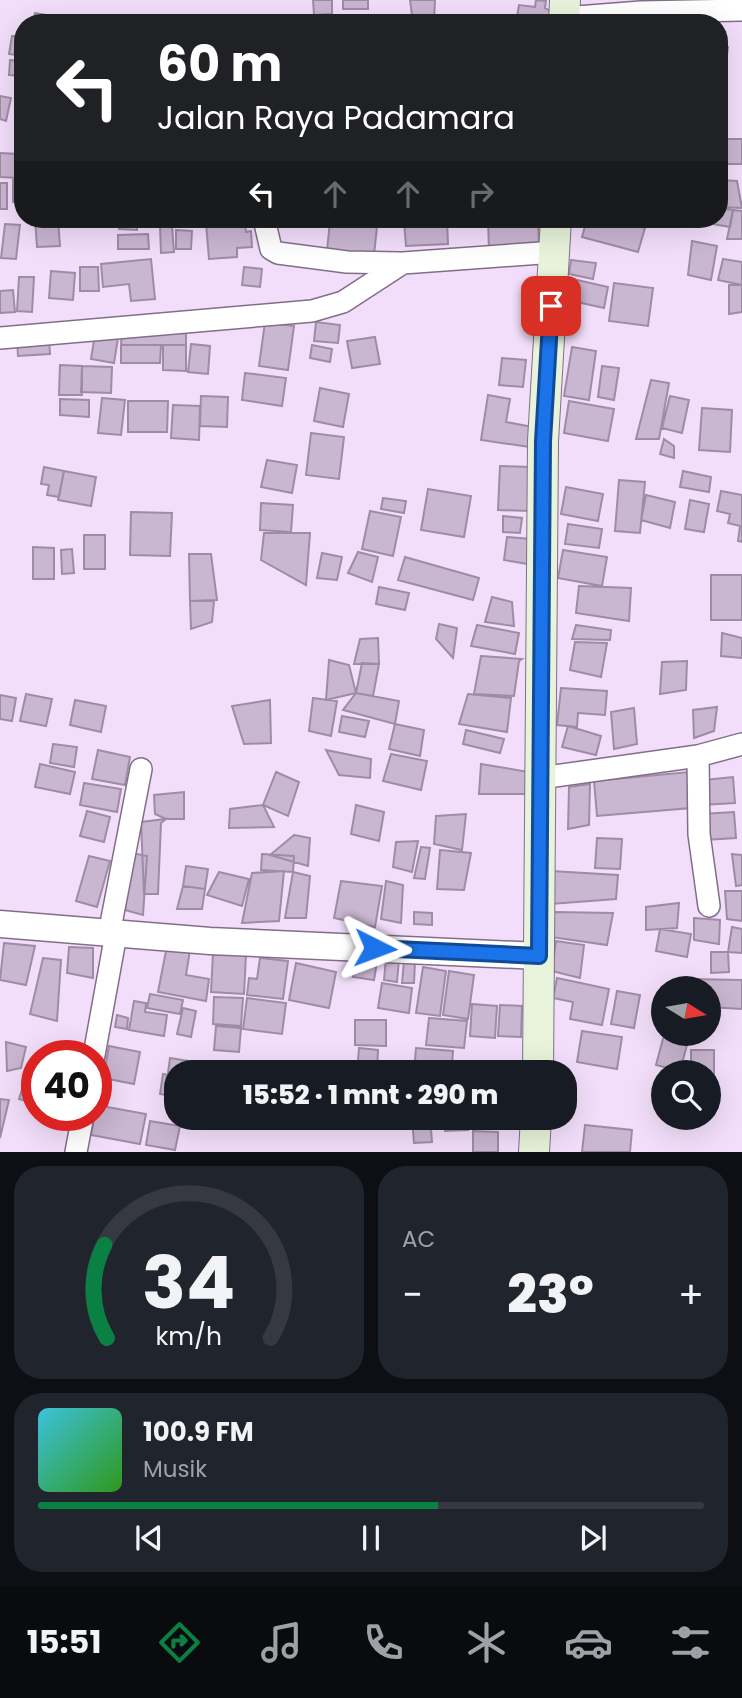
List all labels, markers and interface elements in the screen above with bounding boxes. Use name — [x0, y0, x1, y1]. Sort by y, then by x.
text: 60 m — [157, 30, 282, 98]
icon: left — [42, 42, 133, 133]
text: Jalan Raya Padamara — [157, 95, 515, 140]
icon: left — [243, 175, 281, 213]
icon: ahead — [316, 175, 354, 213]
icon: ahead — [389, 175, 427, 213]
icon: right — [462, 175, 500, 213]
pin — [521, 276, 581, 336]
icon: arrive — [532, 287, 570, 325]
position arrow — [338, 911, 412, 985]
north arrow — [651, 976, 721, 1046]
map controls — [651, 976, 721, 1130]
speed limit sign: 40 — [21, 1040, 112, 1131]
button: search — [651, 1060, 721, 1130]
text: 15:52 · 1 mnt · 290 m — [243, 1077, 498, 1113]
text: AC — [402, 1223, 435, 1255]
text: 34 — [142, 1233, 236, 1334]
text: 23° — [507, 1258, 594, 1331]
text: − — [402, 1268, 423, 1321]
text: + — [678, 1268, 704, 1321]
text: km/h — [156, 1319, 222, 1354]
text: 100.9 FM — [143, 1414, 254, 1450]
text: Musik — [143, 1453, 207, 1485]
icon: previous — [130, 1519, 168, 1557]
icon: pause — [352, 1519, 390, 1557]
icon: next — [574, 1519, 612, 1557]
icon: directions — [155, 1618, 204, 1667]
icon: music — [257, 1618, 306, 1667]
icon: phone — [359, 1618, 408, 1667]
icon: climate — [462, 1618, 511, 1667]
icon: car — [564, 1618, 613, 1667]
icon: filters — [666, 1618, 715, 1667]
text: 15:51 — [27, 1619, 101, 1664]

